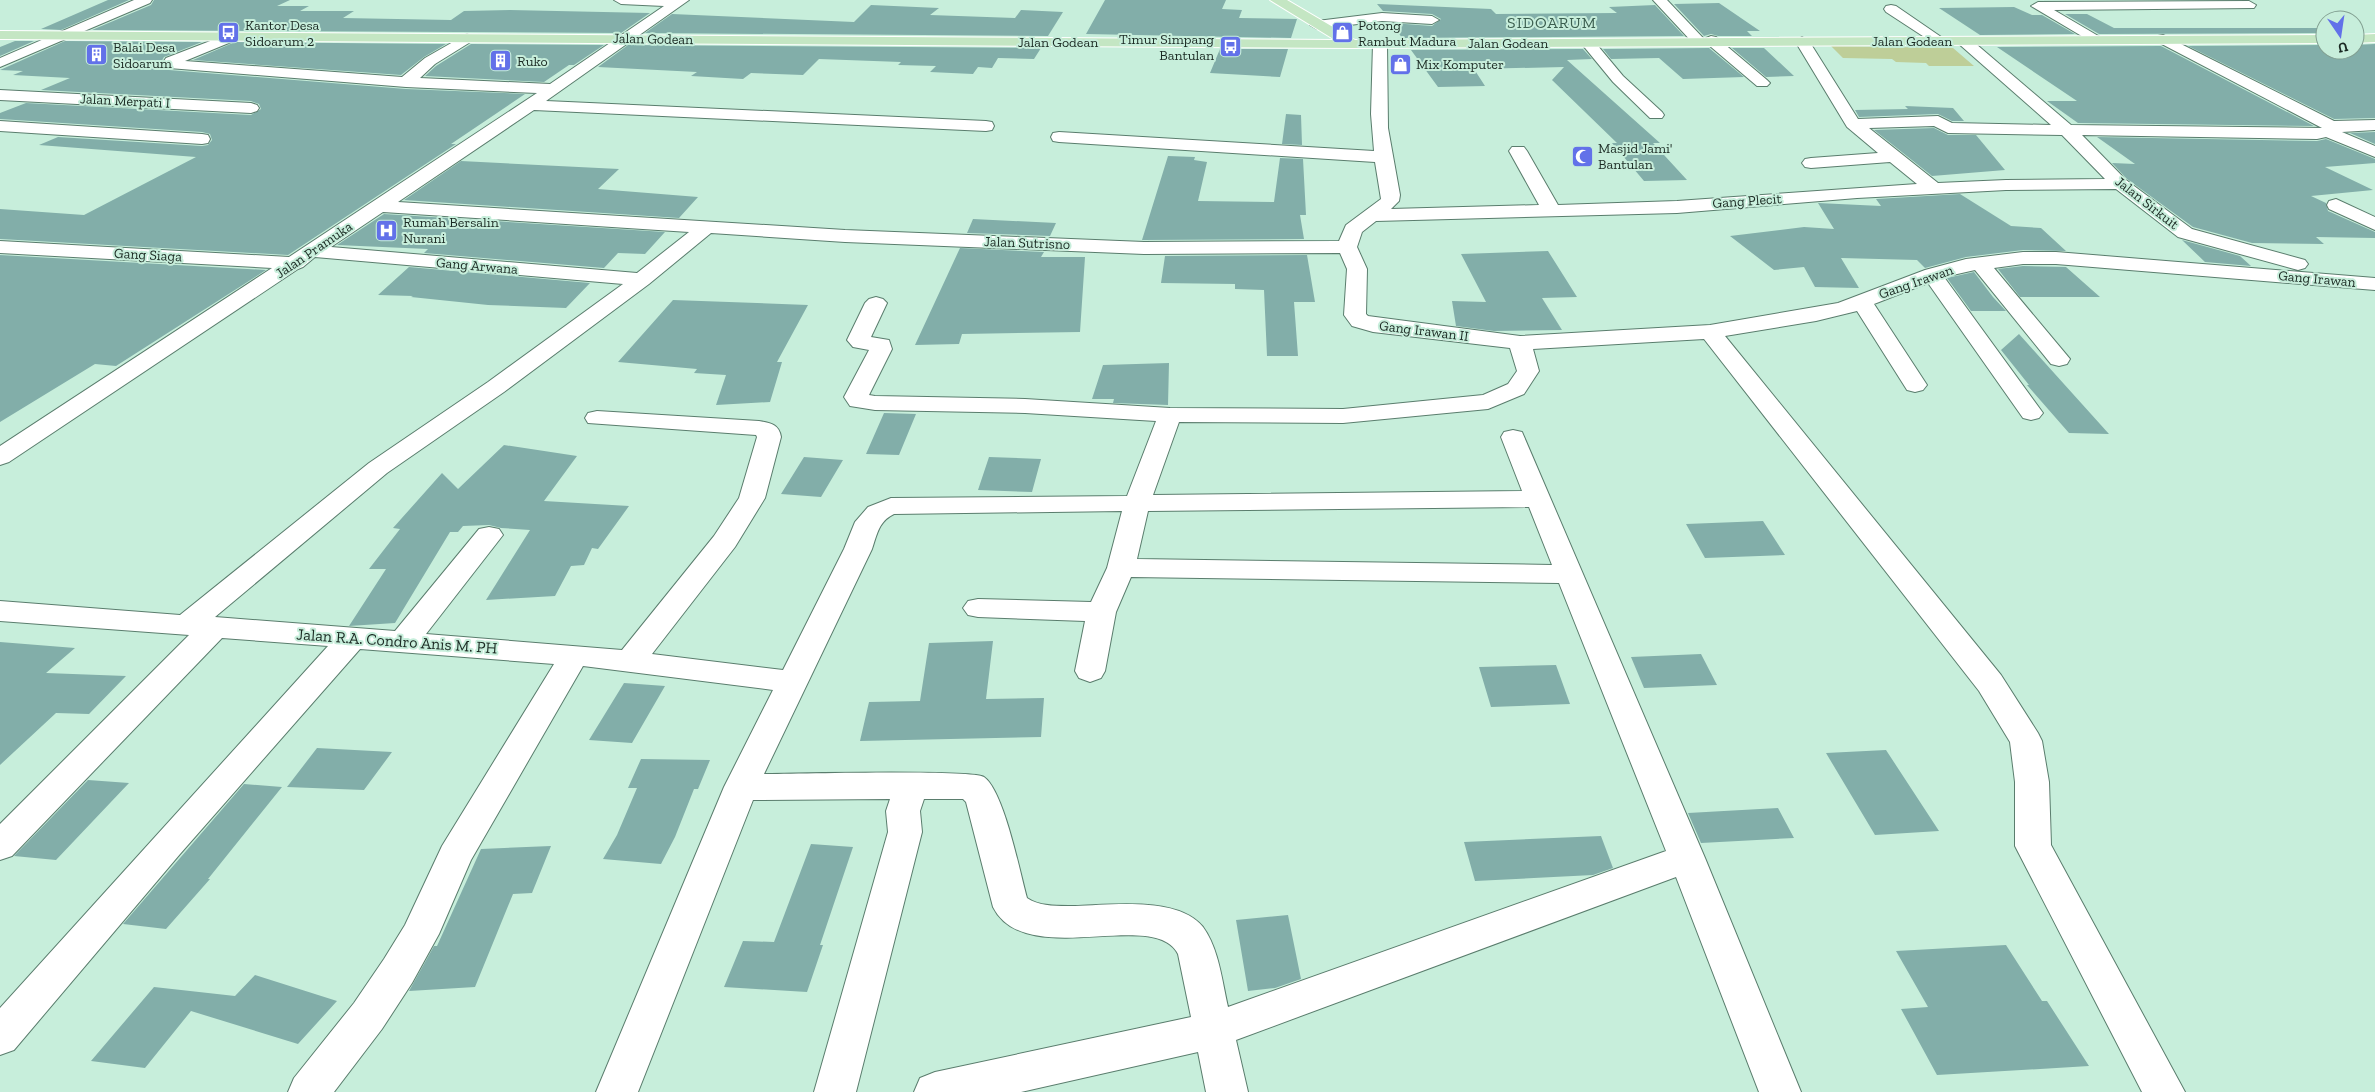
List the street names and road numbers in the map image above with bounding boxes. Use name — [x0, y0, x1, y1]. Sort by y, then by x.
street label: Jalan Godean — [613, 30, 693, 48]
street label: Jalan Godean — [1872, 33, 1952, 50]
street label: Jalan Godean — [1018, 34, 1098, 51]
street label: Jalan Godean — [1468, 35, 1548, 52]
street label: Jalan Merpati I — [80, 90, 170, 112]
street label: Jalan Sirkuit — [2112, 173, 2183, 234]
street label: Gang Plecit — [1712, 190, 1783, 212]
street label: Jalan Pramuka — [272, 218, 356, 282]
street label: Jalan Sutrisno — [984, 233, 1070, 253]
street label: Gang Siaga — [114, 245, 183, 265]
street label: Gang Arwana — [435, 254, 519, 278]
street label: Gang Irawan — [1876, 261, 1956, 303]
street label: Gang Irawan — [2278, 267, 2356, 291]
street label: Gang Irawan II — [1378, 317, 1470, 345]
street label: Jalan R.A. Condro Anis M. PH — [296, 624, 498, 658]

